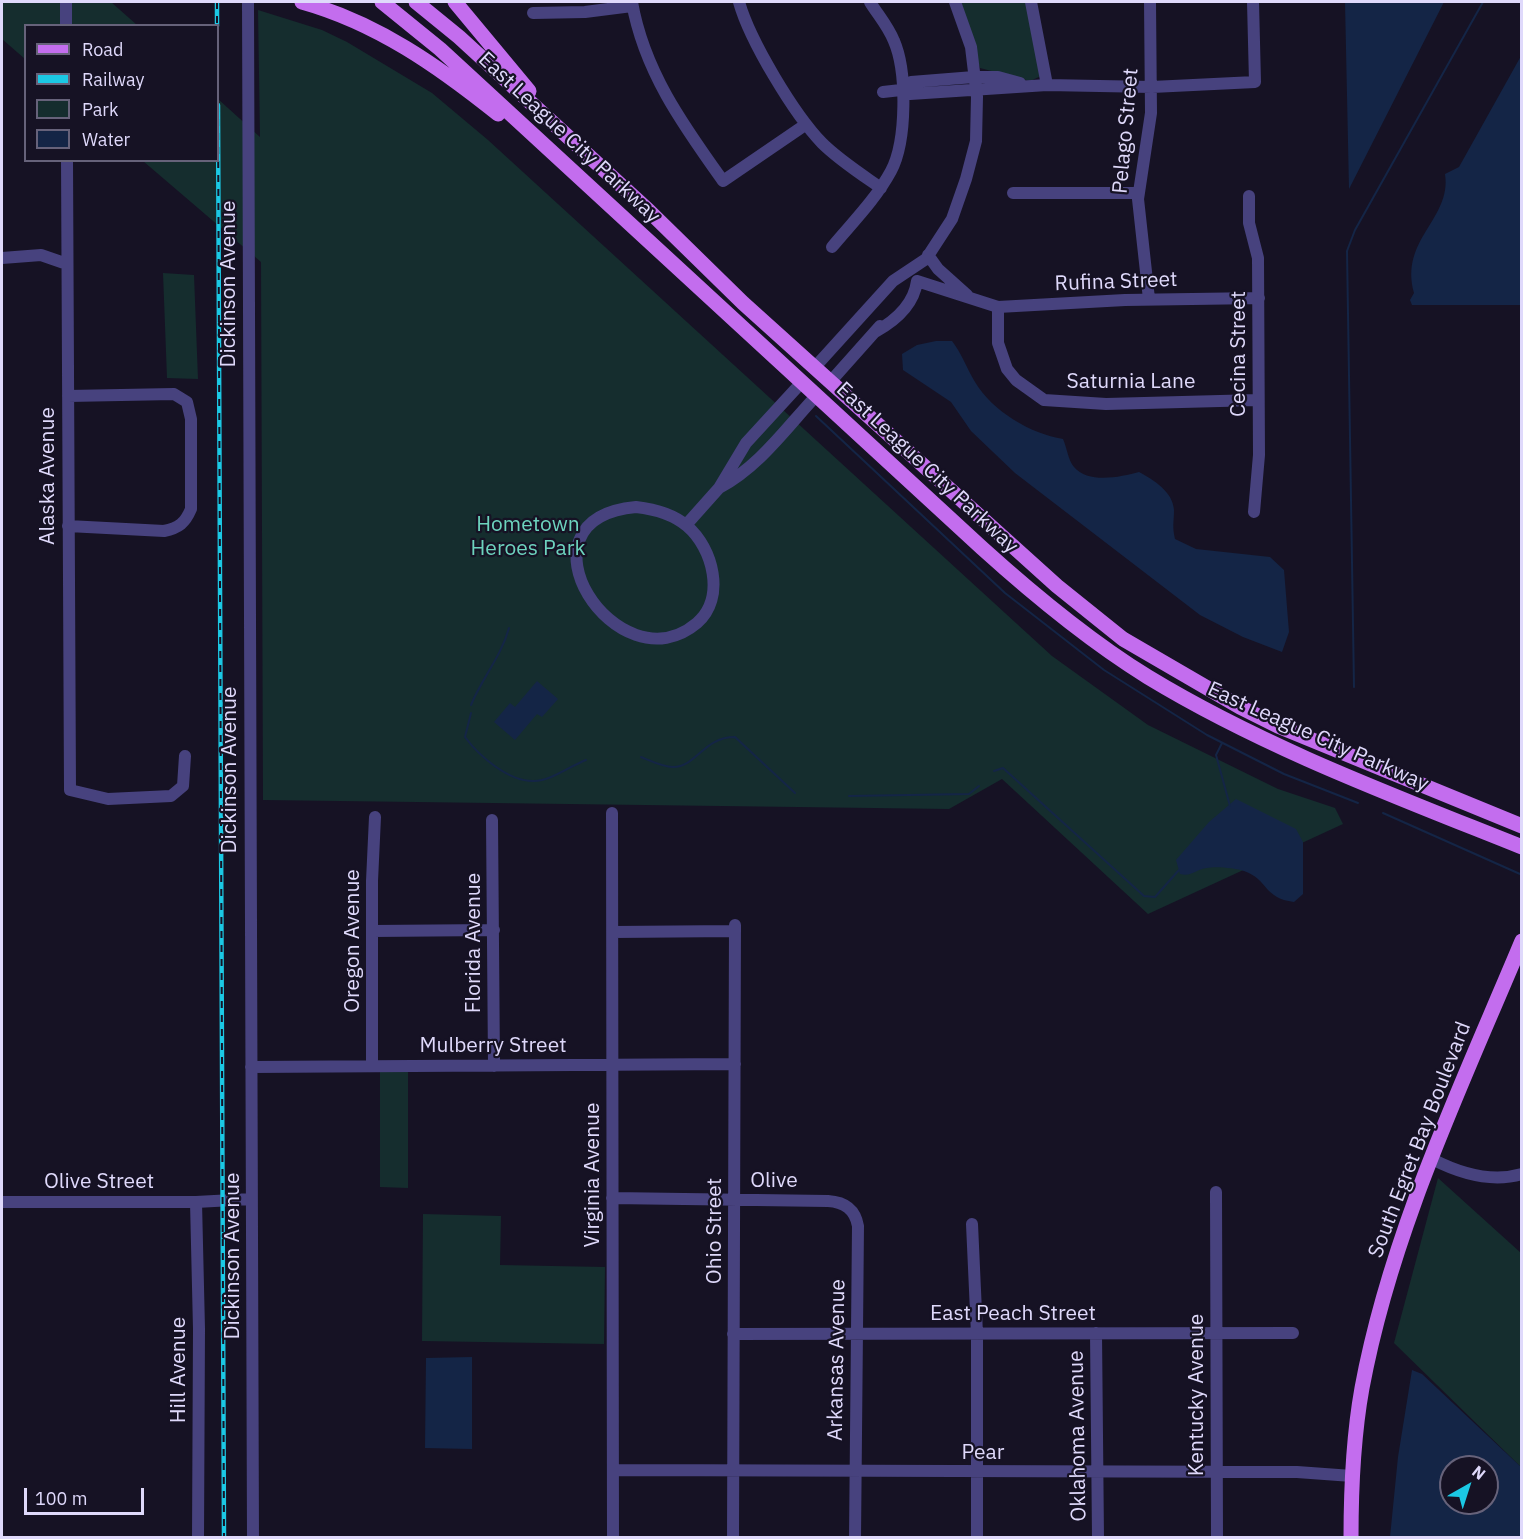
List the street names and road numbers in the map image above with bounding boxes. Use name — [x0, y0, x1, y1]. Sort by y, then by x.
street label: East League City Parkway — [473, 47, 665, 229]
street label: Pelago Street — [1108, 67, 1144, 195]
street label: Dickinson Avenue — [216, 200, 242, 368]
street label: Rufina Street — [1054, 267, 1178, 297]
street label: Cecina Street — [1226, 291, 1252, 417]
street label: Saturnia Lane — [1067, 369, 1195, 395]
street label: East League City Parkway — [831, 377, 1023, 559]
street label: Alaska Avenue — [35, 407, 61, 545]
street label: East League City Parkway — [1203, 677, 1433, 797]
street label: Dickinson Avenue — [217, 686, 243, 854]
street label: Oregon Avenue — [340, 869, 366, 1013]
street label: Florida Avenue — [461, 873, 487, 1013]
street label: South Egret Bay Boulevard — [1363, 1018, 1477, 1262]
street label: Mulberry Street — [419, 1033, 567, 1059]
street label: Virginia Avenue — [580, 1102, 606, 1248]
street label: Olive — [750, 1168, 798, 1194]
street label: Olive Street — [44, 1169, 154, 1195]
street label: Dickinson Avenue — [220, 1172, 246, 1340]
street label: Ohio Street — [702, 1178, 728, 1284]
street label: Arkansas Avenue — [823, 1279, 851, 1441]
street label: East Peach Street — [930, 1301, 1096, 1327]
street label: Kentucky Avenue — [1184, 1314, 1210, 1476]
street label: Hill Avenue — [166, 1317, 192, 1423]
street label: Oklahoma Avenue — [1064, 1350, 1092, 1522]
street label: Pear — [962, 1440, 1004, 1466]

